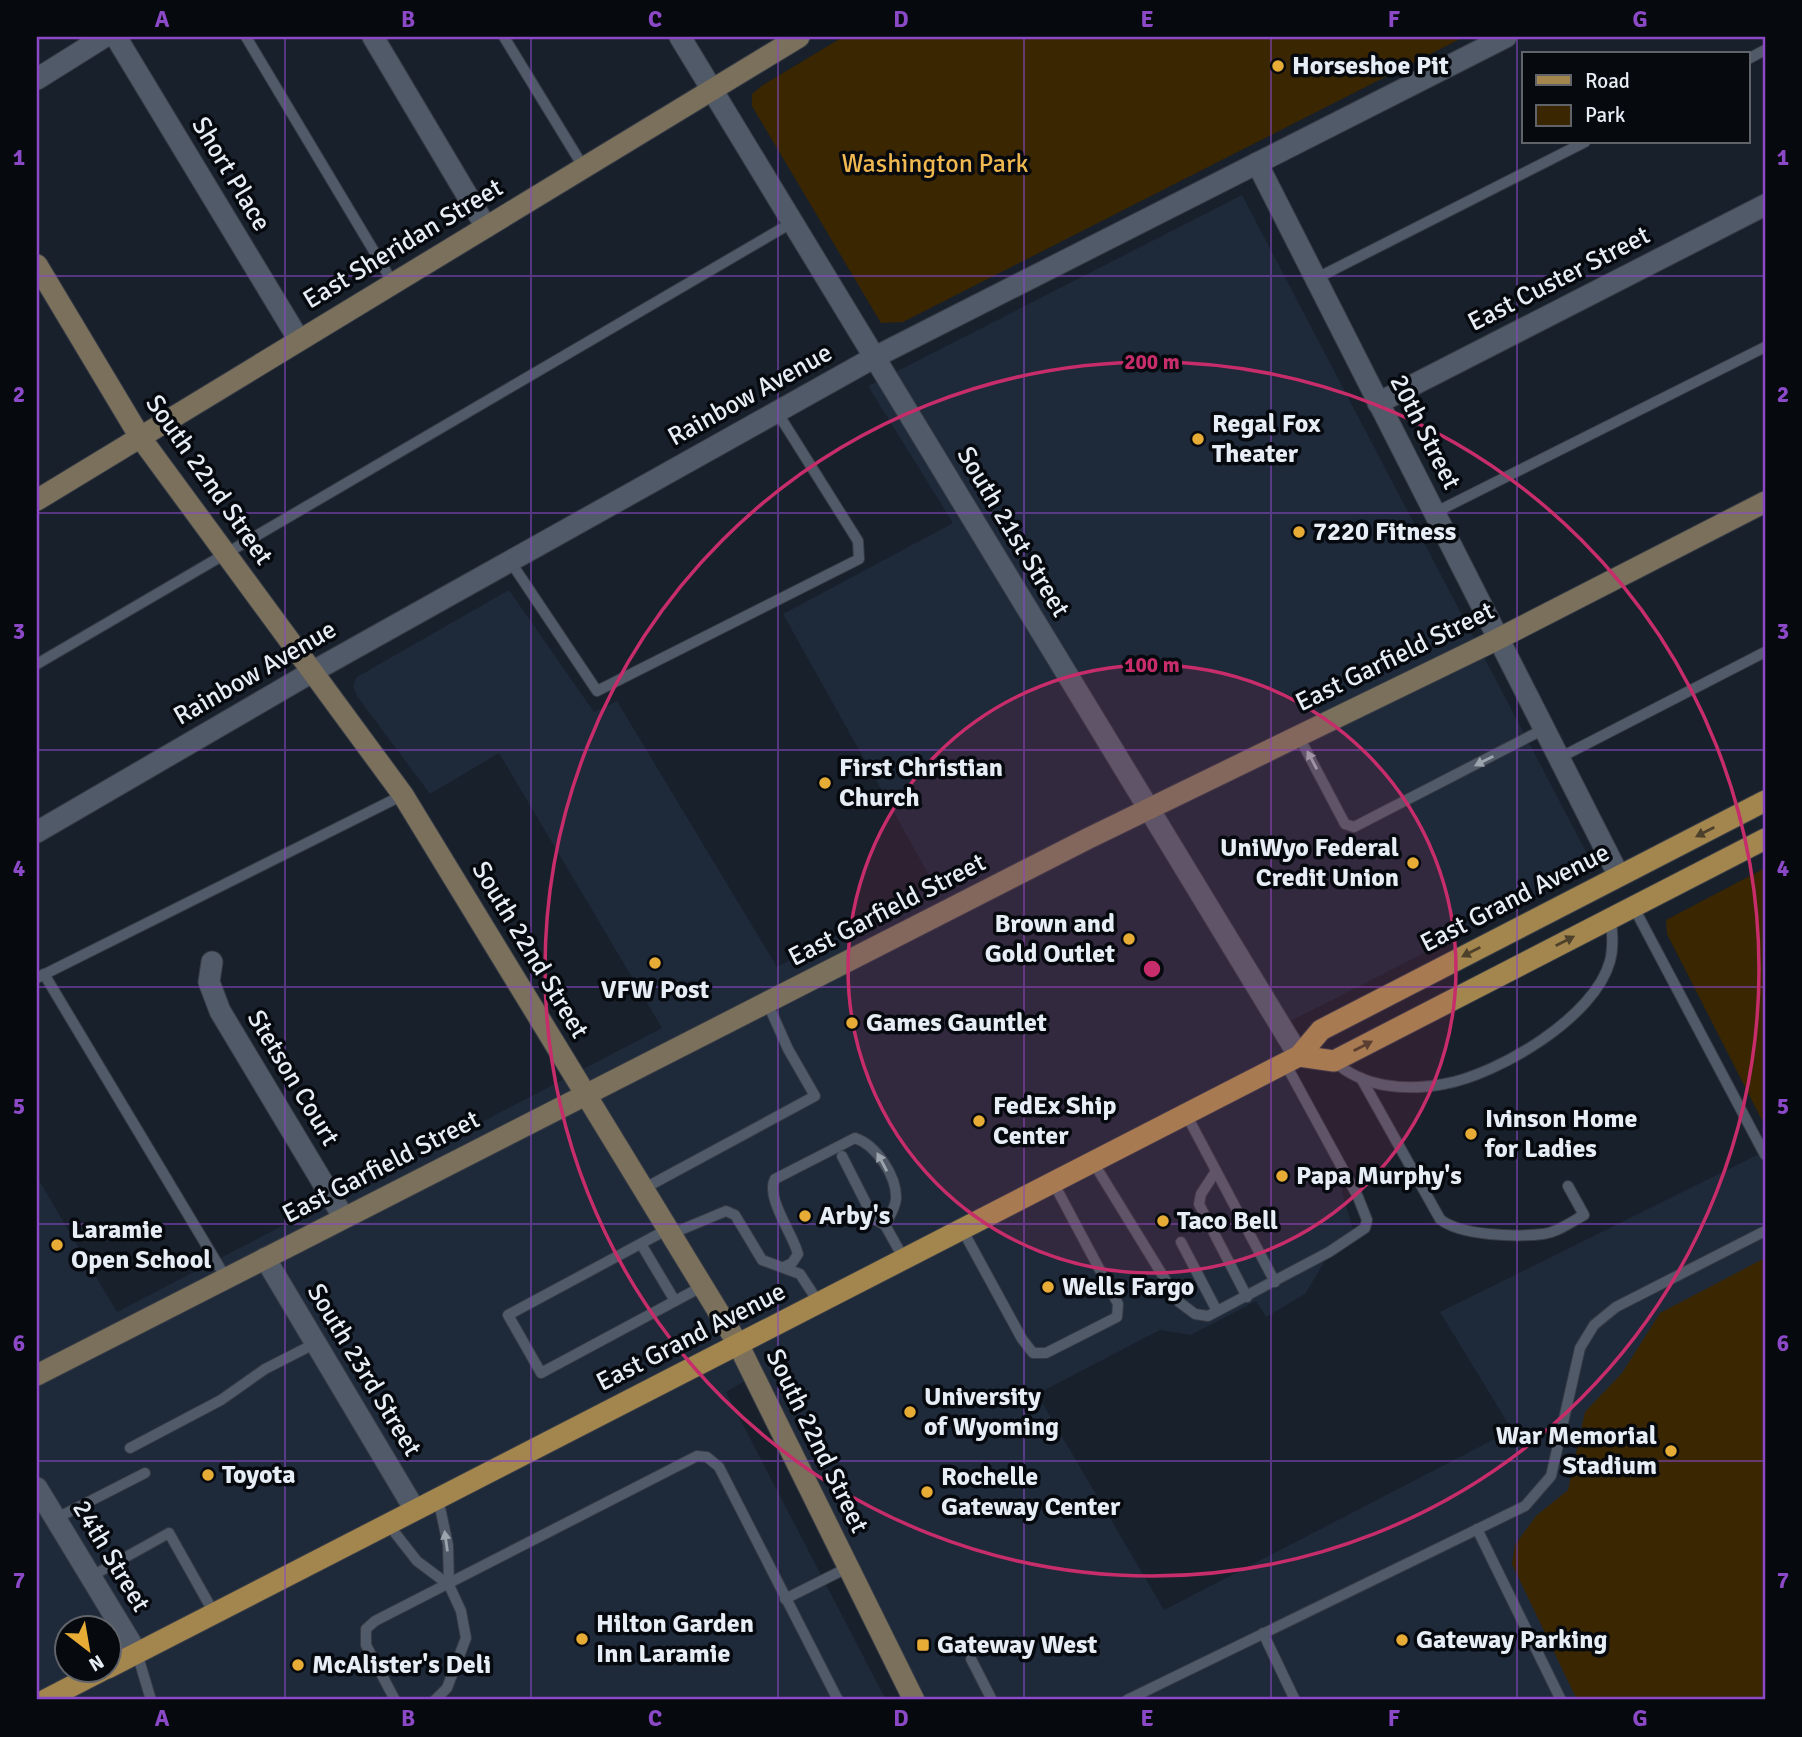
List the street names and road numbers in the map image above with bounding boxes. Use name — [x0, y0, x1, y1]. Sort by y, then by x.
street label: Short Place — [184, 111, 278, 237]
street label: East Sheridan Street — [297, 172, 509, 316]
street label: East Custer Street — [1463, 219, 1655, 339]
street label: Rainbow Avenue — [662, 337, 838, 453]
street label: 20th Street — [1382, 369, 1468, 495]
street label: South 22nd Street — [138, 389, 280, 571]
street label: South 21st Street — [950, 441, 1076, 623]
street label: East Garfield Street — [1290, 595, 1500, 719]
street label: Rainbow Avenue — [168, 613, 342, 733]
street label: East Grand Avenue — [1415, 836, 1615, 960]
street label: East Garfield Street — [783, 846, 991, 974]
street label: South 22nd Street — [465, 856, 595, 1044]
street label: Stetson Court — [240, 1004, 346, 1152]
street label: East Garfield Street — [277, 1103, 485, 1231]
street label: East Grand Avenue — [591, 1275, 791, 1399]
street label: South 23rd Street — [300, 1278, 428, 1462]
street label: South 22nd Street — [759, 1344, 875, 1538]
street label: 24th Street — [65, 1494, 157, 1618]

